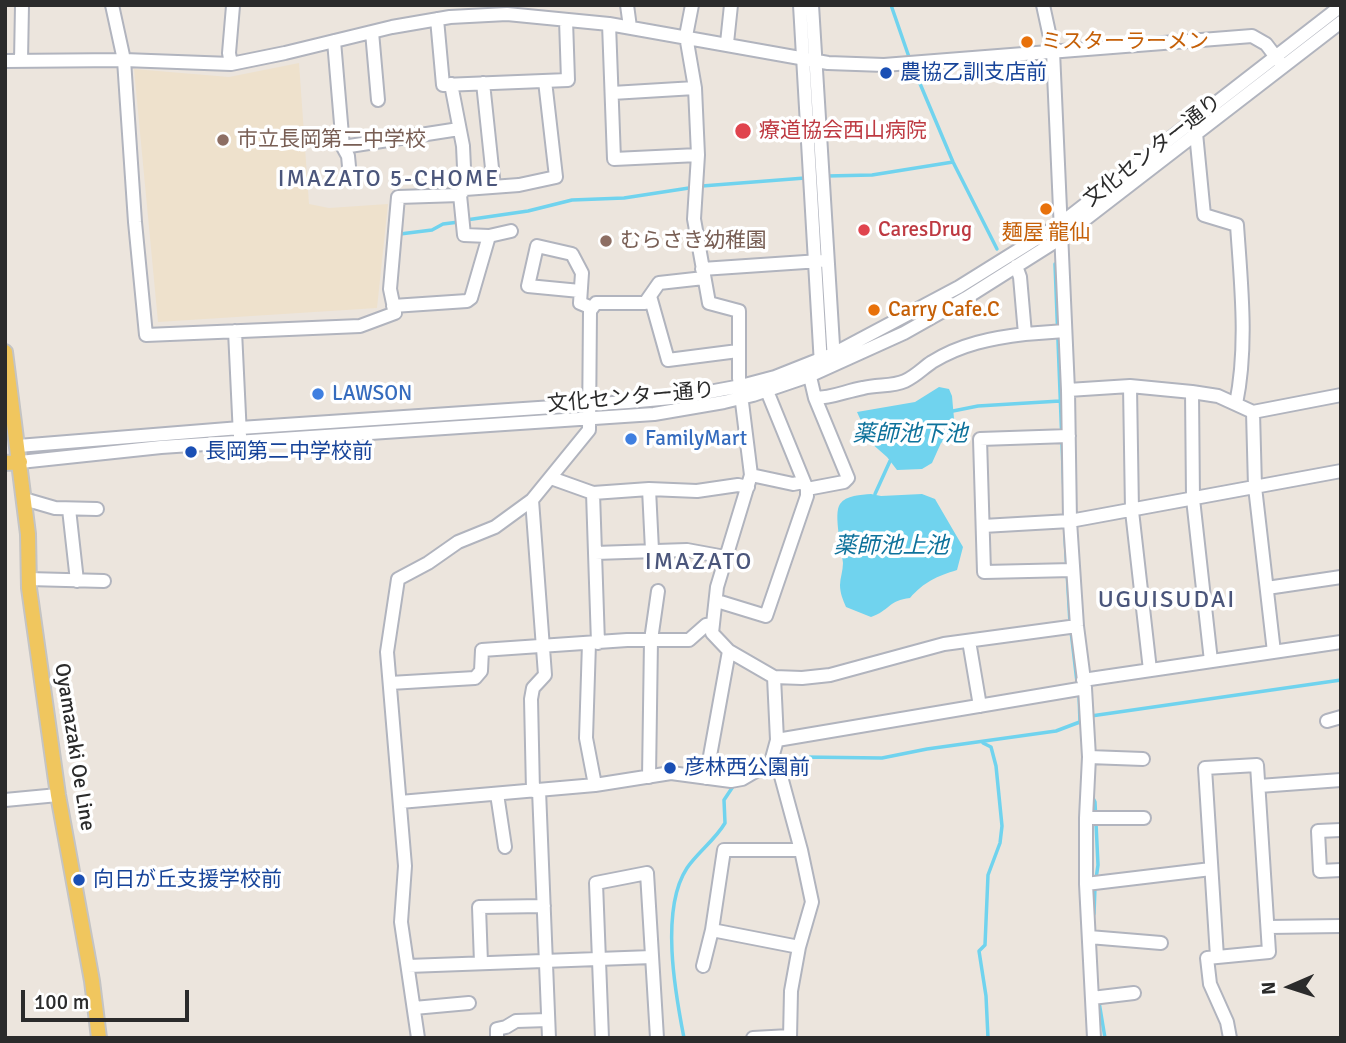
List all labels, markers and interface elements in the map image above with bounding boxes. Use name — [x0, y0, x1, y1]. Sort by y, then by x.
place label: ミスターラーメン — [1041, 29, 1209, 55]
marker: ミスターラーメン — [1019, 34, 1035, 50]
place label: 農協乙訓支店前 — [900, 60, 1047, 86]
marker: 農協乙訓支店前 — [878, 65, 894, 81]
street label: 文化センター通り — [1079, 89, 1227, 213]
place label: 療道協会西山病院 — [759, 118, 927, 144]
marker: 療道協会西山病院 — [733, 121, 753, 141]
place label: 市立長岡第二中学校 — [237, 127, 426, 153]
marker: 市立長岡第二中学校 — [215, 132, 231, 148]
district label: IMAZATO 5-CHOME — [280, 166, 498, 194]
marker: 麺屋 龍仙 — [1038, 201, 1054, 217]
place label: CaresDrug — [878, 217, 972, 243]
place label: 麺屋 龍仙 — [1002, 220, 1090, 246]
marker: CaresDrug — [856, 222, 872, 238]
place label: むらさき幼稚園 — [620, 228, 767, 254]
marker: むらさき幼稚園 — [598, 233, 614, 249]
place label: Carry Cafe.C — [888, 297, 1000, 323]
marker: Carry Cafe.C — [866, 302, 882, 318]
street label: 文化センター通り — [546, 378, 716, 418]
place label: LAWSON — [332, 381, 412, 407]
marker: LAWSON — [310, 386, 326, 402]
water label: 薬師池下池 — [853, 421, 967, 449]
place label: FamilyMart — [645, 426, 747, 452]
marker: FamilyMart — [623, 431, 639, 447]
place label: 長岡第二中学校前 — [205, 439, 373, 465]
marker: 長岡第二中学校前 — [183, 444, 199, 460]
water label: 薬師池上池 — [834, 533, 948, 561]
district label: IMAZATO — [646, 549, 752, 577]
district label: UGUISUDAI — [1099, 587, 1235, 615]
street label: Oyamazaki Oe Line — [48, 661, 100, 833]
place label: 彦林西公園前 — [684, 755, 810, 781]
marker: 彦林西公園前 — [662, 760, 678, 776]
place label: 向日が丘支援学校前 — [93, 867, 282, 893]
marker: 向日が丘支援学校前 — [71, 872, 87, 888]
north arrow — [1255, 952, 1325, 1022]
scale bar — [24, 976, 192, 1020]
text: N — [1257, 981, 1281, 995]
text: 100 m — [34, 989, 89, 1015]

